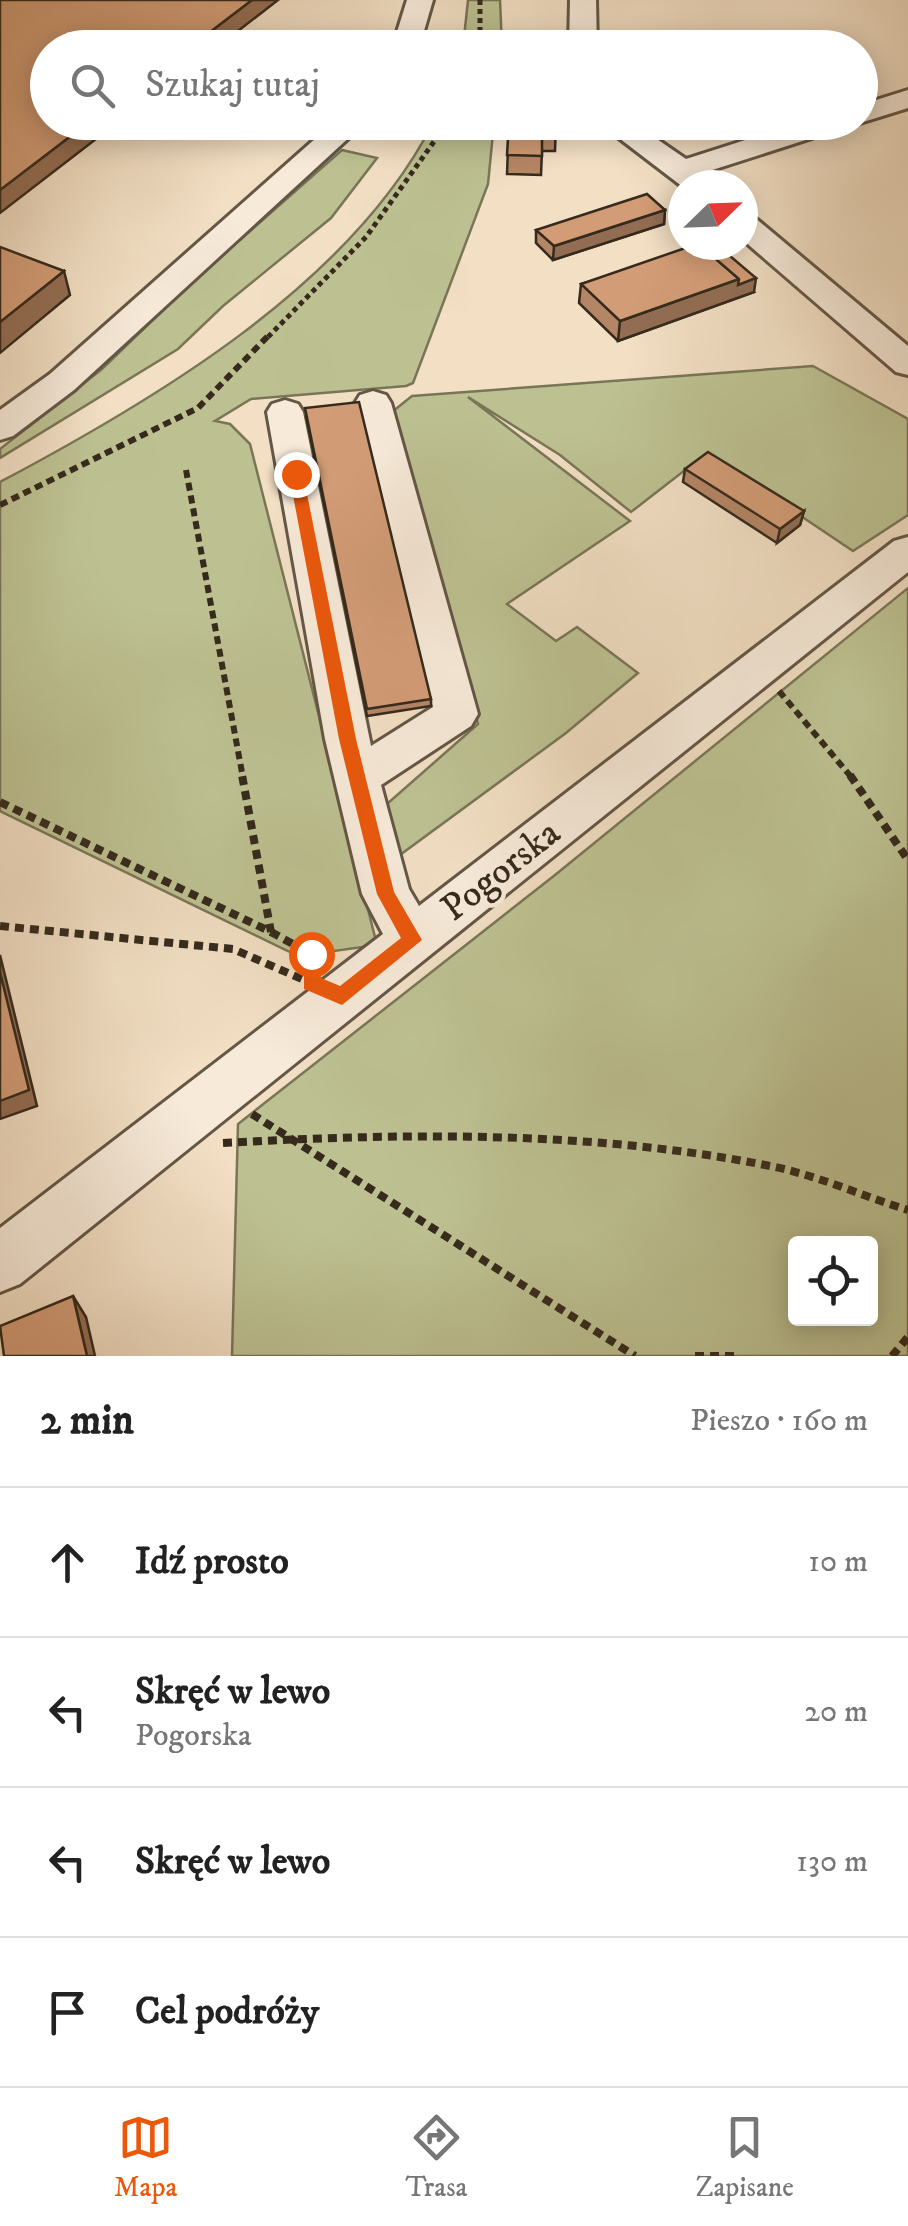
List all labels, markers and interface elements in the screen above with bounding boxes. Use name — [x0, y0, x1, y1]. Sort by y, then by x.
search box — [30, 30, 878, 140]
icon: search — [65, 58, 120, 113]
text: Szukaj tutaj — [145, 61, 320, 109]
north arrow — [668, 170, 758, 260]
route end — [274, 452, 320, 498]
street label: Pogorska — [432, 809, 570, 933]
route start — [289, 932, 335, 978]
map controls — [788, 1236, 878, 1326]
button: locate — [788, 1236, 878, 1326]
text: 2 min — [40, 1395, 134, 1447]
text: Pieszo · 160 m — [690, 1401, 868, 1441]
icon: ahead — [40, 1535, 95, 1590]
text: Idź prosto — [135, 1538, 289, 1586]
text: 10 m — [808, 1542, 868, 1582]
text: Skręć w lewo — [135, 1668, 330, 1716]
icon: left — [40, 1685, 95, 1740]
text: 20 m — [804, 1692, 868, 1732]
text: Pogorska — [135, 1716, 252, 1756]
icon: left — [40, 1835, 95, 1890]
text: Skręć w lewo — [135, 1838, 330, 1886]
text: 130 m — [796, 1842, 868, 1882]
icon: arrive — [40, 1985, 95, 2040]
text: Cel podróży — [135, 1988, 319, 2036]
tab: Mapa — [114, 2110, 177, 2205]
tab: Trasa — [405, 2110, 467, 2205]
tab: Zapisane — [695, 2110, 794, 2205]

